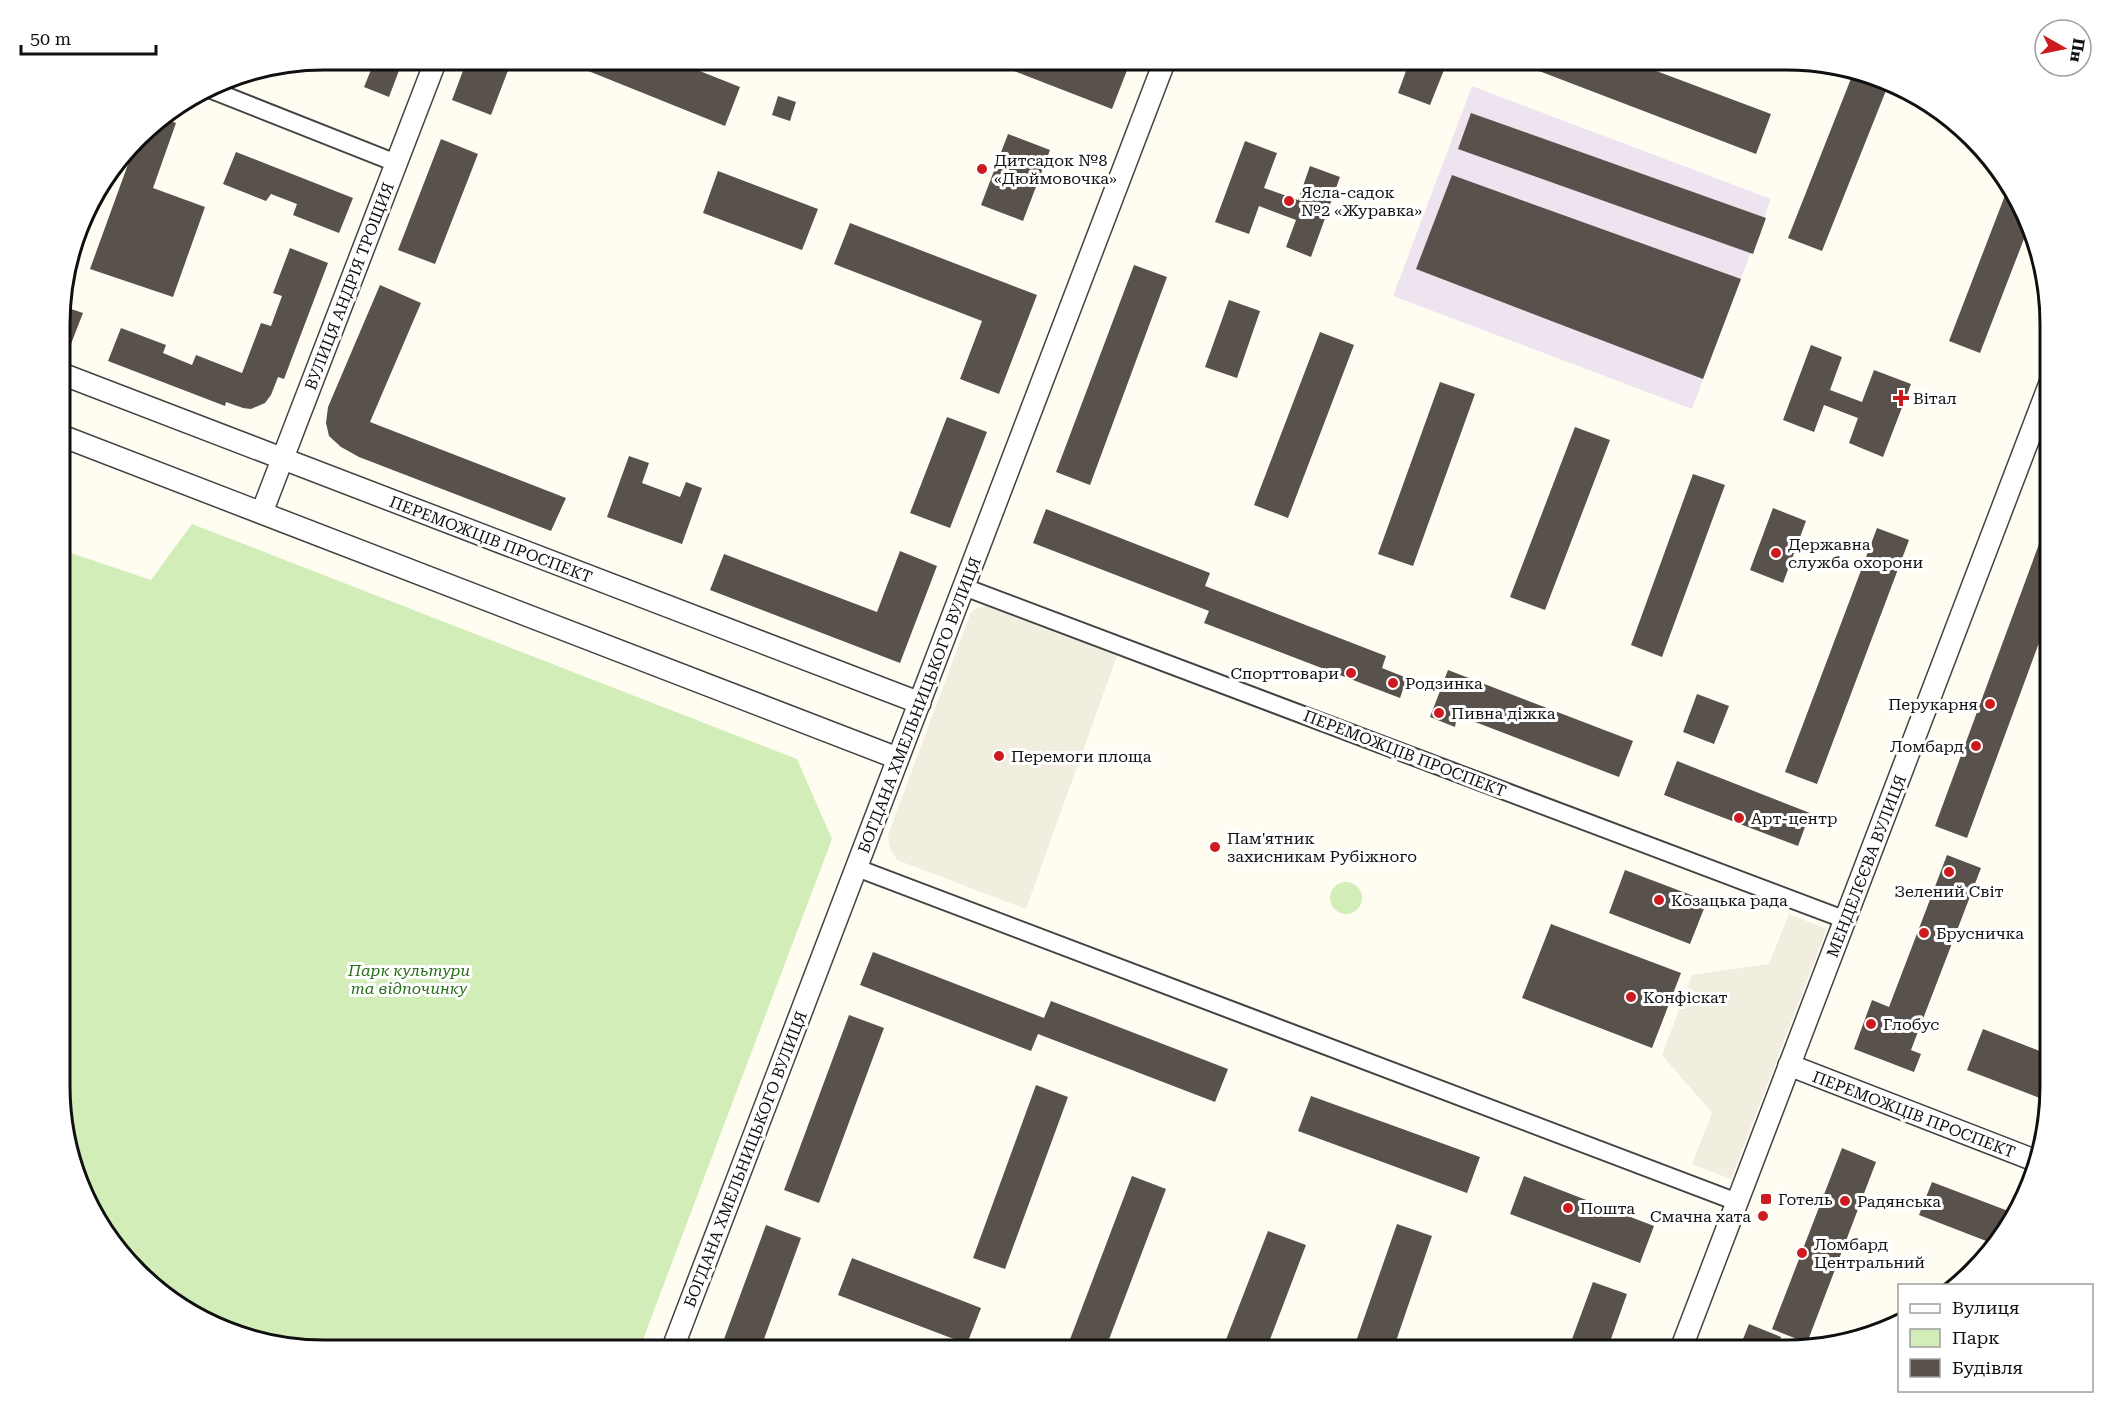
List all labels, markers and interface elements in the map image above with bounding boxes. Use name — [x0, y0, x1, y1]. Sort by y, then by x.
scale bar — [21, 18, 156, 56]
north arrow — [2033, 18, 2093, 78]
text: 50 m — [30, 28, 71, 49]
text: Пн — [2066, 37, 2089, 64]
place label: Дитсадок №8 «Дюймовочка» — [994, 151, 1117, 188]
marker: Дитсадок №8 «Дюймовочка» — [975, 162, 989, 176]
street label: ВУЛИЦЯ АНДРІЯ ТРОЩИЯ — [301, 180, 398, 393]
place label: Ясла-садок №2 «Журавка» — [1301, 183, 1422, 220]
marker: Ясла-садок №2 «Журавка» — [1282, 194, 1296, 208]
place label: Вітал — [1913, 389, 1957, 408]
marker: Вітал — [1894, 391, 1908, 405]
street label: ПЕРЕМОЖЦІВ ПРОСПЕКТ — [387, 492, 595, 587]
place label: Державна служба охорони — [1788, 535, 1924, 572]
marker: Державна служба охорони — [1769, 546, 1783, 560]
street label: БОГДАНА ХМЕЛЬНИЦЬКОГО ВУЛИЦЯ — [854, 554, 985, 856]
place label: Спорттовари — [1230, 664, 1339, 683]
marker: Спорттовари — [1344, 666, 1358, 680]
place label: Родзинка — [1405, 674, 1483, 693]
marker: Родзинка — [1386, 676, 1400, 690]
place label: Перукарня — [1888, 695, 1978, 714]
marker: Перукарня — [1983, 697, 1997, 711]
place label: Пивна діжка — [1451, 704, 1556, 723]
street label: ПЕРЕМОЖЦІВ ПРОСПЕКТ — [1301, 706, 1509, 801]
marker: Пивна діжка — [1432, 706, 1446, 720]
place label: Ломбард — [1890, 737, 1964, 756]
marker: Ломбард — [1969, 739, 1983, 753]
place label: Перемоги площа — [1011, 747, 1152, 766]
marker: Перемоги площа — [992, 749, 1006, 763]
street label: МЕНДЕЛЄЄВА ВУЛИЦЯ — [1823, 772, 1910, 960]
place label: Арт-центр — [1751, 809, 1837, 828]
marker: Арт-центр — [1732, 811, 1746, 825]
place label: Пам'ятник захисникам Рубіжного — [1227, 829, 1417, 866]
marker: Пам'ятник захисникам Рубіжного — [1208, 840, 1222, 854]
marker: Зелений Світ — [1942, 865, 1956, 879]
place label: Зелений Світ — [1894, 882, 2004, 901]
place label: Козацька рада — [1671, 891, 1788, 910]
marker: Козацька рада — [1652, 893, 1666, 907]
place label: Брусничка — [1936, 924, 2024, 943]
marker: Брусничка — [1917, 926, 1931, 940]
park label: Парк культури та відпочинку — [347, 961, 470, 998]
place label: Конфіскат — [1643, 988, 1728, 1007]
marker: Конфіскат — [1624, 990, 1638, 1004]
street label: БОГДАНА ХМЕЛЬНИЦЬКОГО ВУЛИЦЯ — [680, 1008, 811, 1310]
place label: Глобус — [1883, 1015, 1939, 1034]
marker: Глобус — [1864, 1017, 1878, 1031]
street label: ПЕРЕМОЖЦІВ ПРОСПЕКТ — [1810, 1067, 2018, 1162]
place label: Готель — [1778, 1190, 1833, 1209]
marker: Готель — [1759, 1192, 1773, 1206]
place label: Радянська — [1857, 1192, 1941, 1211]
marker: Радянська — [1838, 1194, 1852, 1208]
place label: Пошта — [1580, 1199, 1635, 1218]
marker: Пошта — [1561, 1201, 1575, 1215]
place label: Смачна хата — [1650, 1207, 1751, 1226]
marker: Смачна хата — [1756, 1209, 1770, 1223]
place label: Ломбард Центральний — [1814, 1235, 1925, 1272]
marker: Ломбард Центральний — [1795, 1246, 1809, 1260]
legend — [1898, 1284, 2093, 1392]
text: Вулиця — [1952, 1297, 2019, 1318]
text: Парк — [1952, 1327, 2000, 1348]
text: Будівля — [1952, 1357, 2023, 1378]

